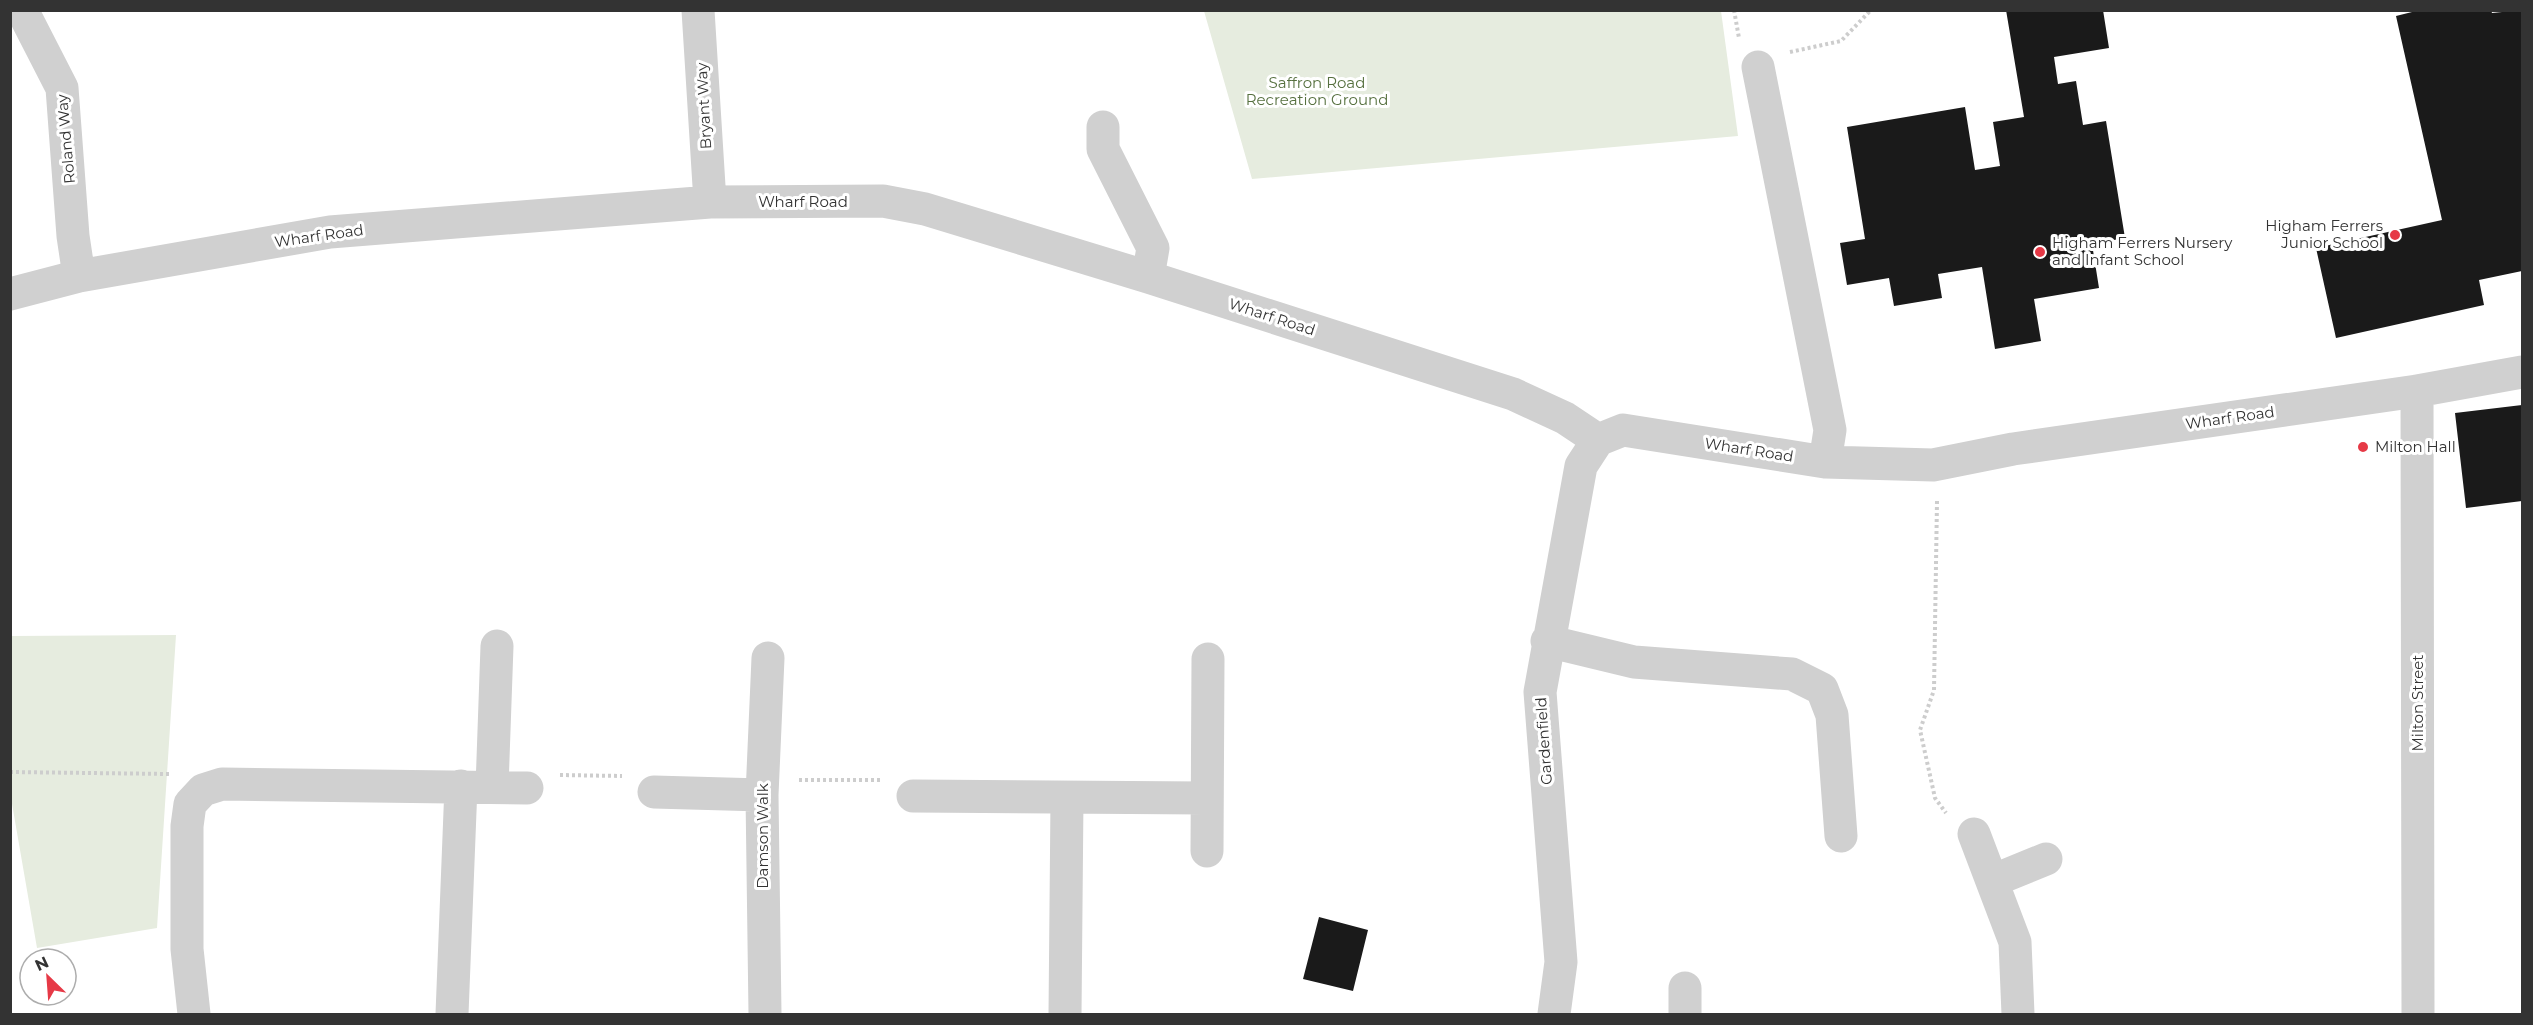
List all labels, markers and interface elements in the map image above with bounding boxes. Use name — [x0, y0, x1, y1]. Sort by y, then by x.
street label: Bryant Way — [692, 61, 715, 150]
park label: Saffron Road Recreation Ground — [1246, 73, 1388, 109]
street label: Roland Way — [52, 93, 79, 185]
street label: Wharf Road — [758, 192, 848, 211]
place label: Higham Ferrers Junior School — [2265, 216, 2383, 252]
street label: Wharf Road — [273, 220, 365, 251]
marker: Higham Ferrers Junior School — [2388, 228, 2402, 242]
place label: Higham Ferrers Nursery and Infant School — [2052, 233, 2233, 269]
marker: Higham Ferrers Nursery and Infant School — [2033, 245, 2047, 259]
street label: Wharf Road — [1227, 294, 1318, 339]
street label: Wharf Road — [2184, 402, 2276, 433]
street label: Wharf Road — [1703, 433, 1795, 466]
place label: Milton Hall — [2375, 437, 2456, 456]
marker: Milton Hall — [2356, 440, 2370, 454]
street label: Milton Street — [2408, 655, 2427, 751]
street label: Gardenfield — [1531, 696, 1556, 786]
street label: Damson Walk — [753, 783, 772, 889]
north arrow — [18, 947, 78, 1007]
text: N — [32, 953, 52, 975]

